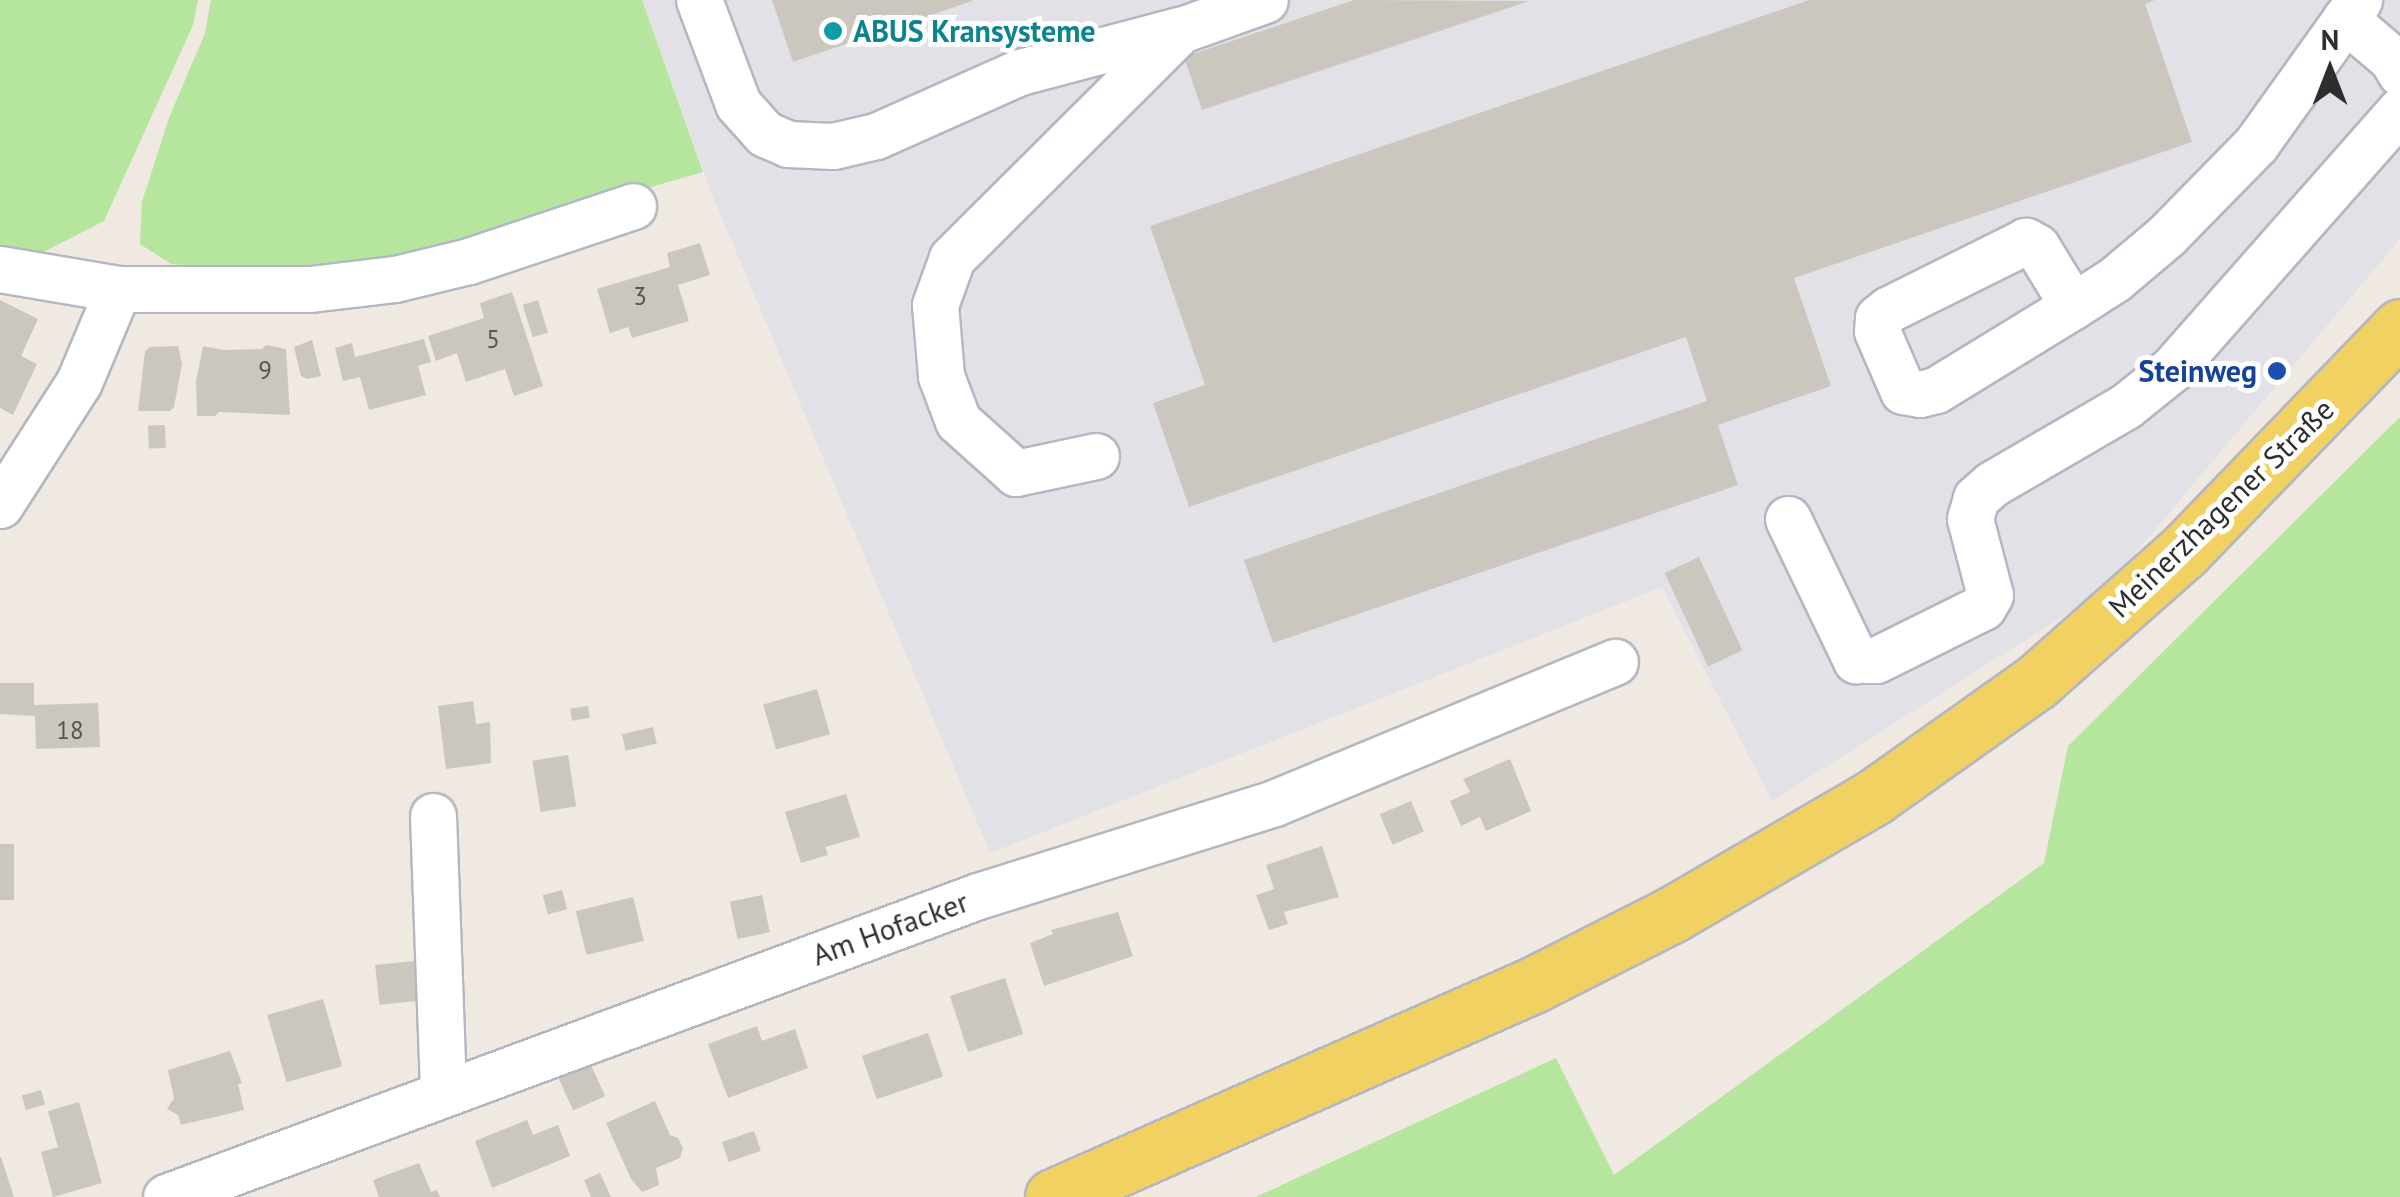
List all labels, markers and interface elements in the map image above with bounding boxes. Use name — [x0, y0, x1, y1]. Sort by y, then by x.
place label: ABUS Kransysteme — [853, 13, 1096, 49]
marker: ABUS Kransysteme — [822, 20, 844, 42]
north arrow — [2280, 20, 2380, 120]
text: N — [2321, 21, 2339, 58]
house number: 3 — [633, 281, 647, 311]
house number: 5 — [486, 324, 500, 354]
place label: Steinweg — [2139, 353, 2257, 389]
house number: 9 — [258, 355, 272, 385]
marker: Steinweg — [2266, 360, 2288, 382]
street label: Meinerzhagener Straße — [2101, 391, 2341, 625]
house number: 18 — [56, 715, 84, 745]
street label: Am Hofacker — [807, 883, 973, 973]

